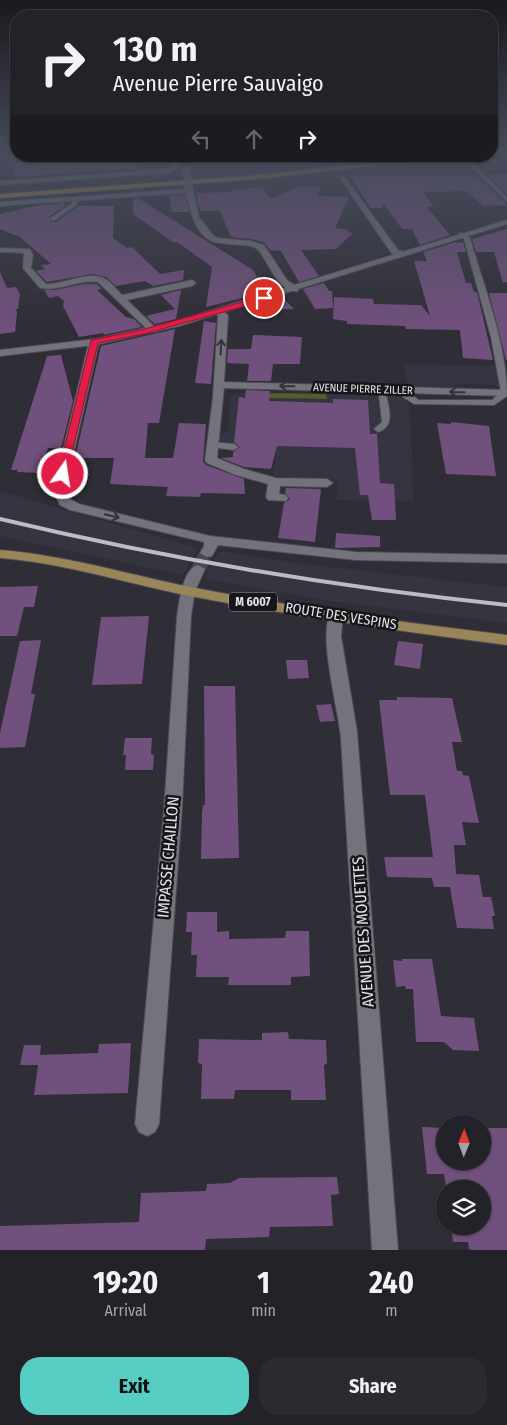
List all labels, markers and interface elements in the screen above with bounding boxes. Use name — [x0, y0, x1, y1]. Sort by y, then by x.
text: 130 m — [113, 28, 197, 70]
icon: right — [30, 30, 95, 95]
text: Avenue Pierre Sauvaigo — [113, 70, 324, 97]
icon: left — [187, 125, 215, 153]
icon: ahead — [240, 125, 268, 153]
icon: right — [293, 125, 321, 153]
pin — [243, 277, 285, 319]
icon: arrive — [250, 284, 278, 312]
one-way arrow — [216, 340, 225, 356]
one-way arrow — [279, 381, 296, 391]
street label: AVENUE PIERRE ZILLER — [313, 381, 413, 397]
one-way arrow — [449, 387, 465, 397]
position arrow — [36, 447, 88, 499]
one-way arrow — [103, 512, 119, 521]
road number: M 6007 — [229, 592, 277, 612]
street label: ROUTE DES VESPINS — [284, 599, 398, 633]
street label: IMPASSE CHAILLON — [153, 795, 183, 919]
street label: AVENUE DES MOUETTES — [348, 856, 378, 1008]
north arrow — [436, 1115, 491, 1170]
map controls — [436, 1115, 491, 1235]
button: layers — [436, 1180, 491, 1235]
text: 19:20 — [93, 1265, 158, 1301]
text: 1 — [257, 1265, 270, 1301]
text: 240 — [369, 1265, 414, 1301]
text: Arrival — [104, 1301, 147, 1320]
text: min — [251, 1301, 276, 1320]
text: m — [385, 1301, 398, 1320]
button: Exit — [20, 1357, 249, 1415]
button: Share — [259, 1357, 487, 1415]

